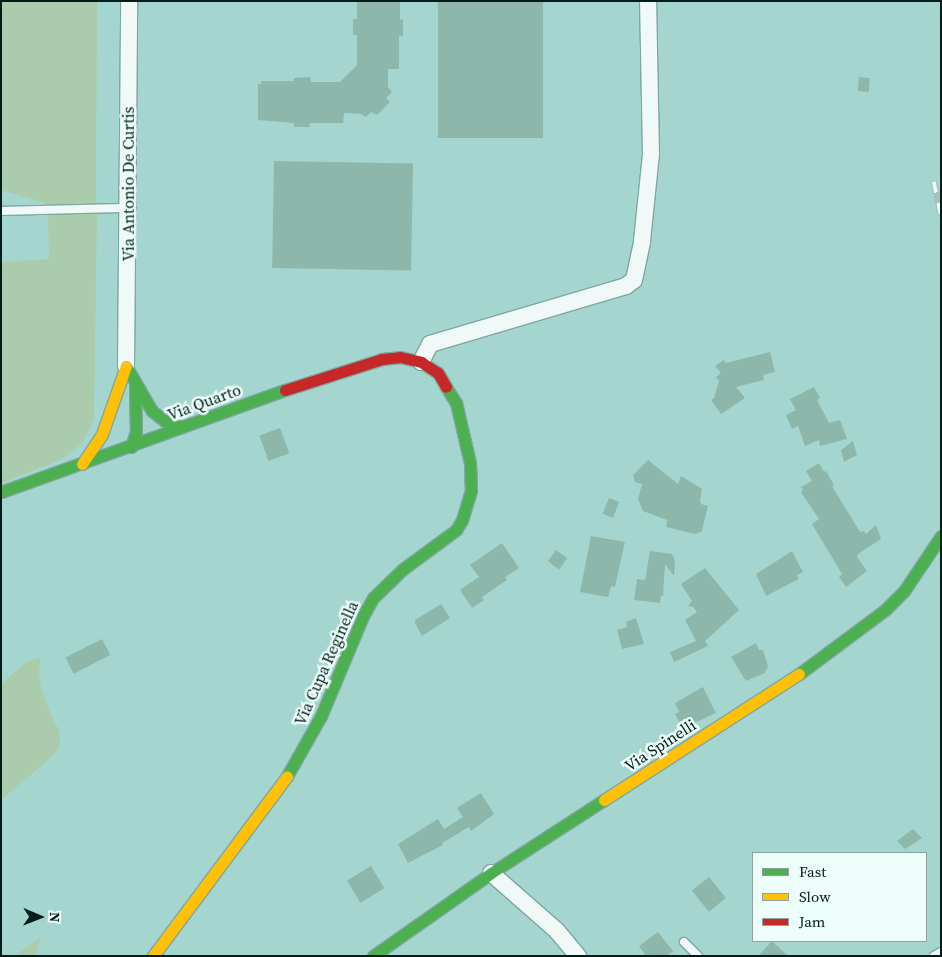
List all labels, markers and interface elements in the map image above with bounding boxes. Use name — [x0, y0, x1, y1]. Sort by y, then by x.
street label: Via Antonio De Curtis — [118, 107, 138, 261]
street label: Via Quarto — [165, 380, 243, 424]
street label: Via Cupa Reginella — [290, 598, 362, 728]
street label: Via Spinelli — [621, 715, 699, 775]
legend — [752, 852, 927, 942]
text: Fast — [799, 861, 826, 882]
text: Slow — [799, 886, 831, 907]
north arrow — [15, 892, 65, 942]
text: Jam — [799, 911, 825, 932]
text: N — [45, 912, 65, 923]

